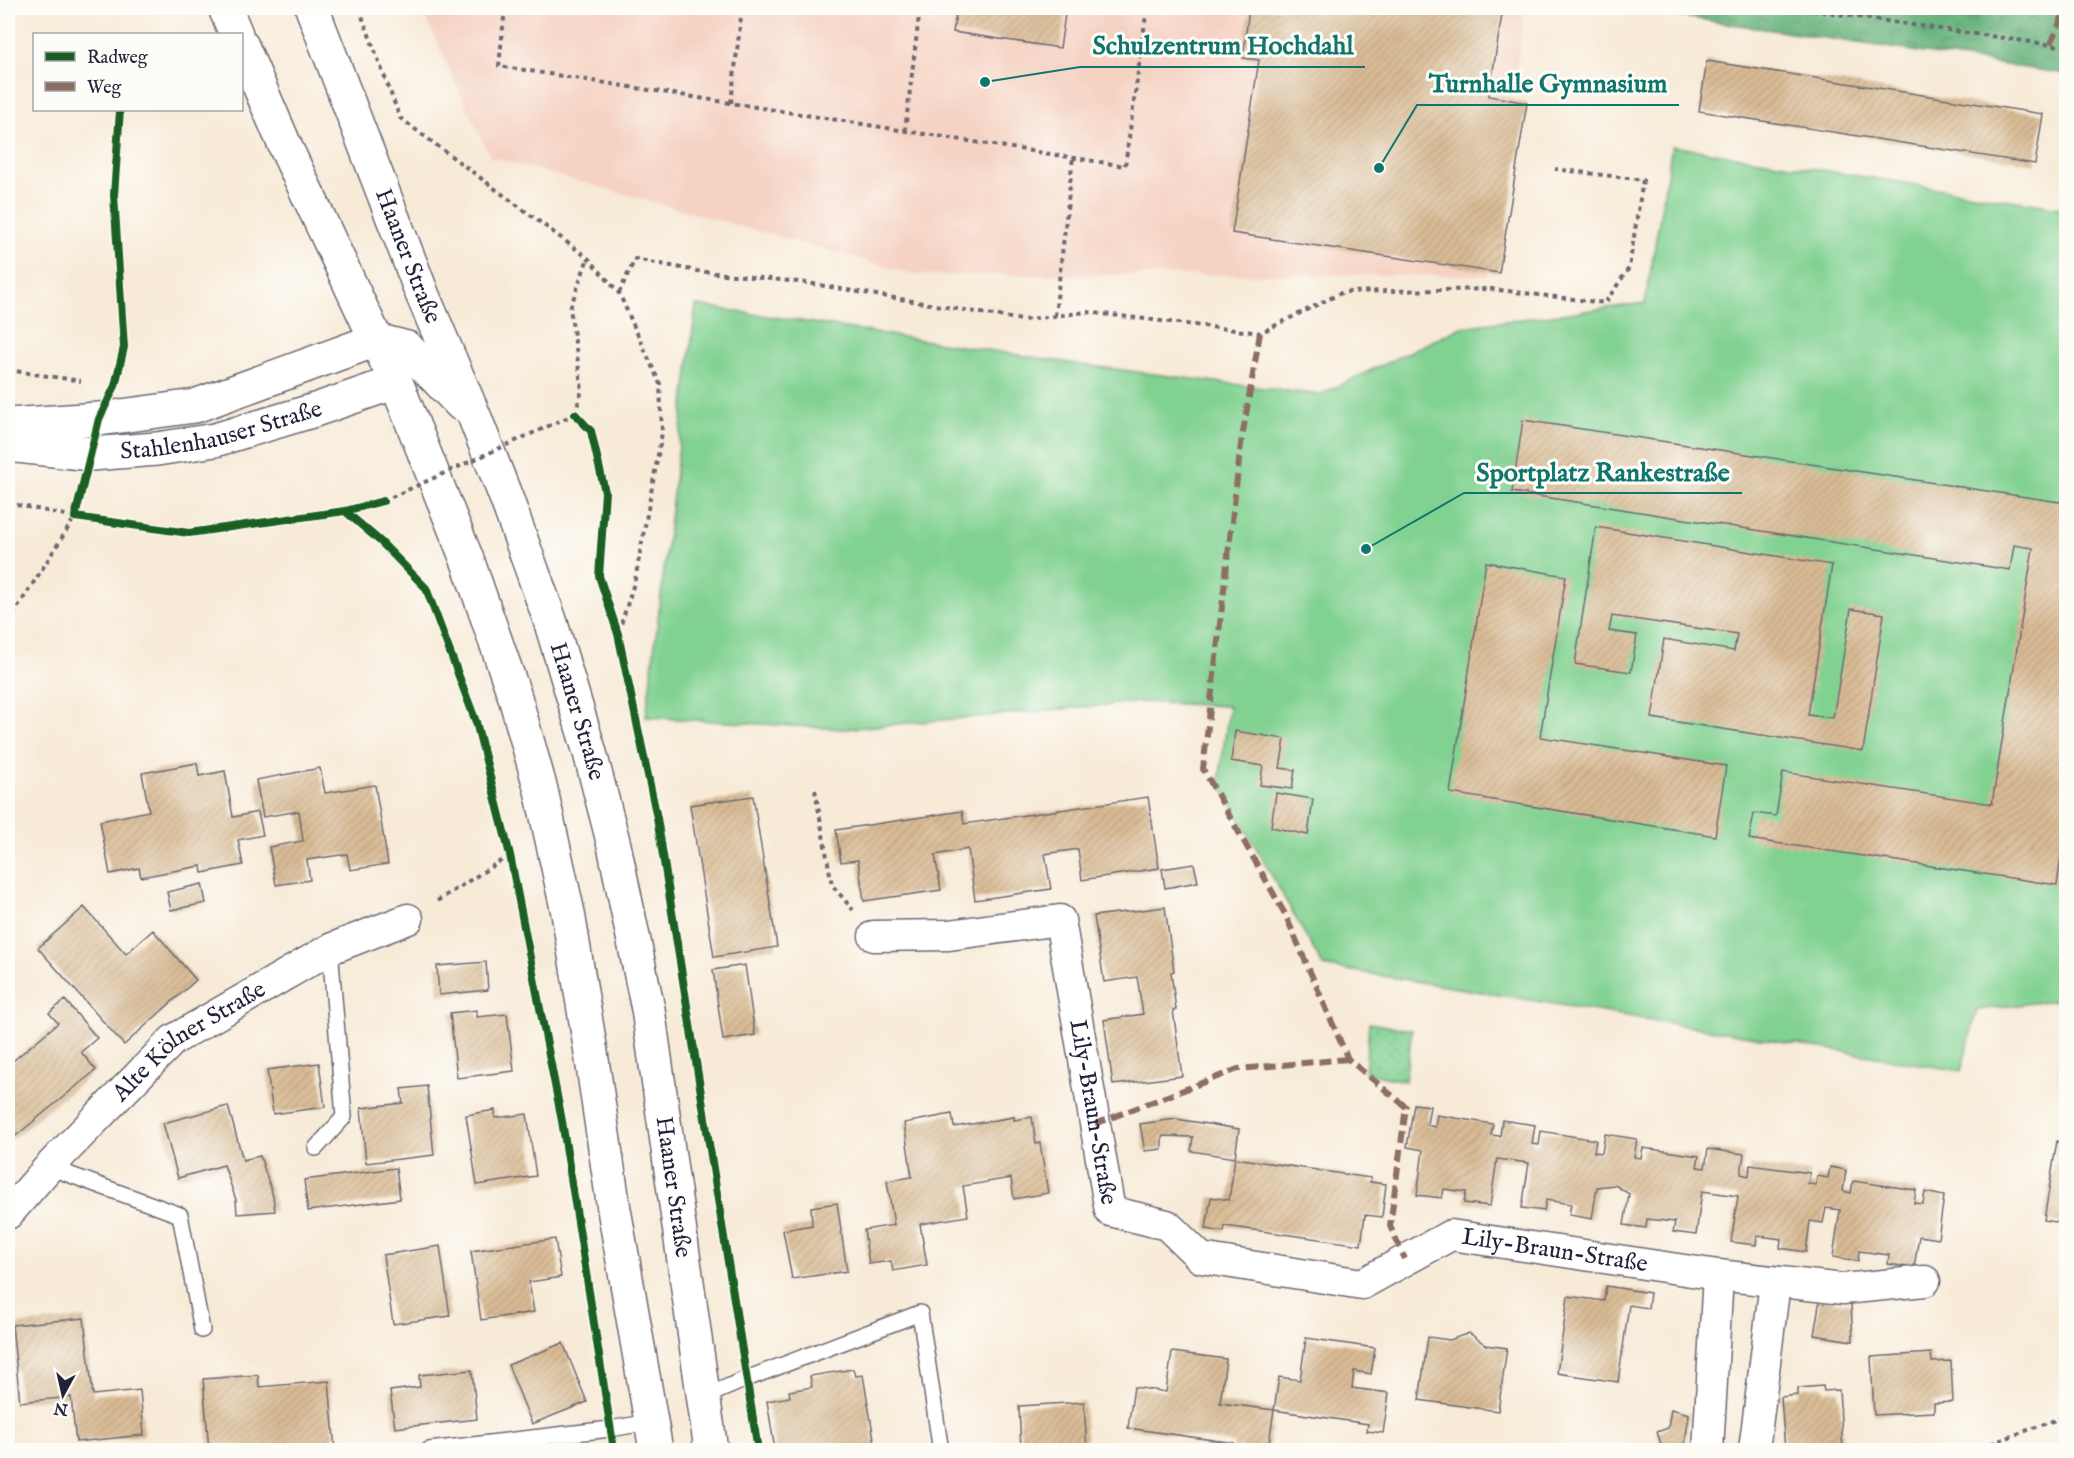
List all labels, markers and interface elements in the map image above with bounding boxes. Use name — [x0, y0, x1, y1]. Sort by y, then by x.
callout: Schulzentrum Hochdahl — [1080, 23, 1365, 67]
text: Schulzentrum Hochdahl — [1092, 30, 1354, 63]
legend — [33, 33, 243, 111]
text: Radweg — [87, 47, 148, 70]
callout: Turnhalle Gymnasium — [1417, 61, 1679, 105]
text: Turnhalle Gymnasium — [1428, 68, 1667, 101]
text: Weg — [87, 77, 122, 100]
street label: Haaner Straße — [368, 184, 448, 328]
street label: Stahlenhauser Straße — [119, 393, 326, 467]
callout: Sportplatz Rankestraße — [1464, 449, 1742, 493]
text: Sportplatz Rankestraße — [1476, 457, 1730, 490]
street label: Haaner Straße — [542, 639, 612, 784]
street label: Alte Kölner Straße — [105, 974, 271, 1109]
street label: Lily-Braun-Straße — [1062, 1017, 1124, 1207]
street label: Haaner Straße — [648, 1114, 699, 1260]
street label: Lily-Braun-Straße — [1460, 1221, 1650, 1280]
north arrow — [33, 1365, 93, 1425]
text: N — [53, 1397, 70, 1419]

